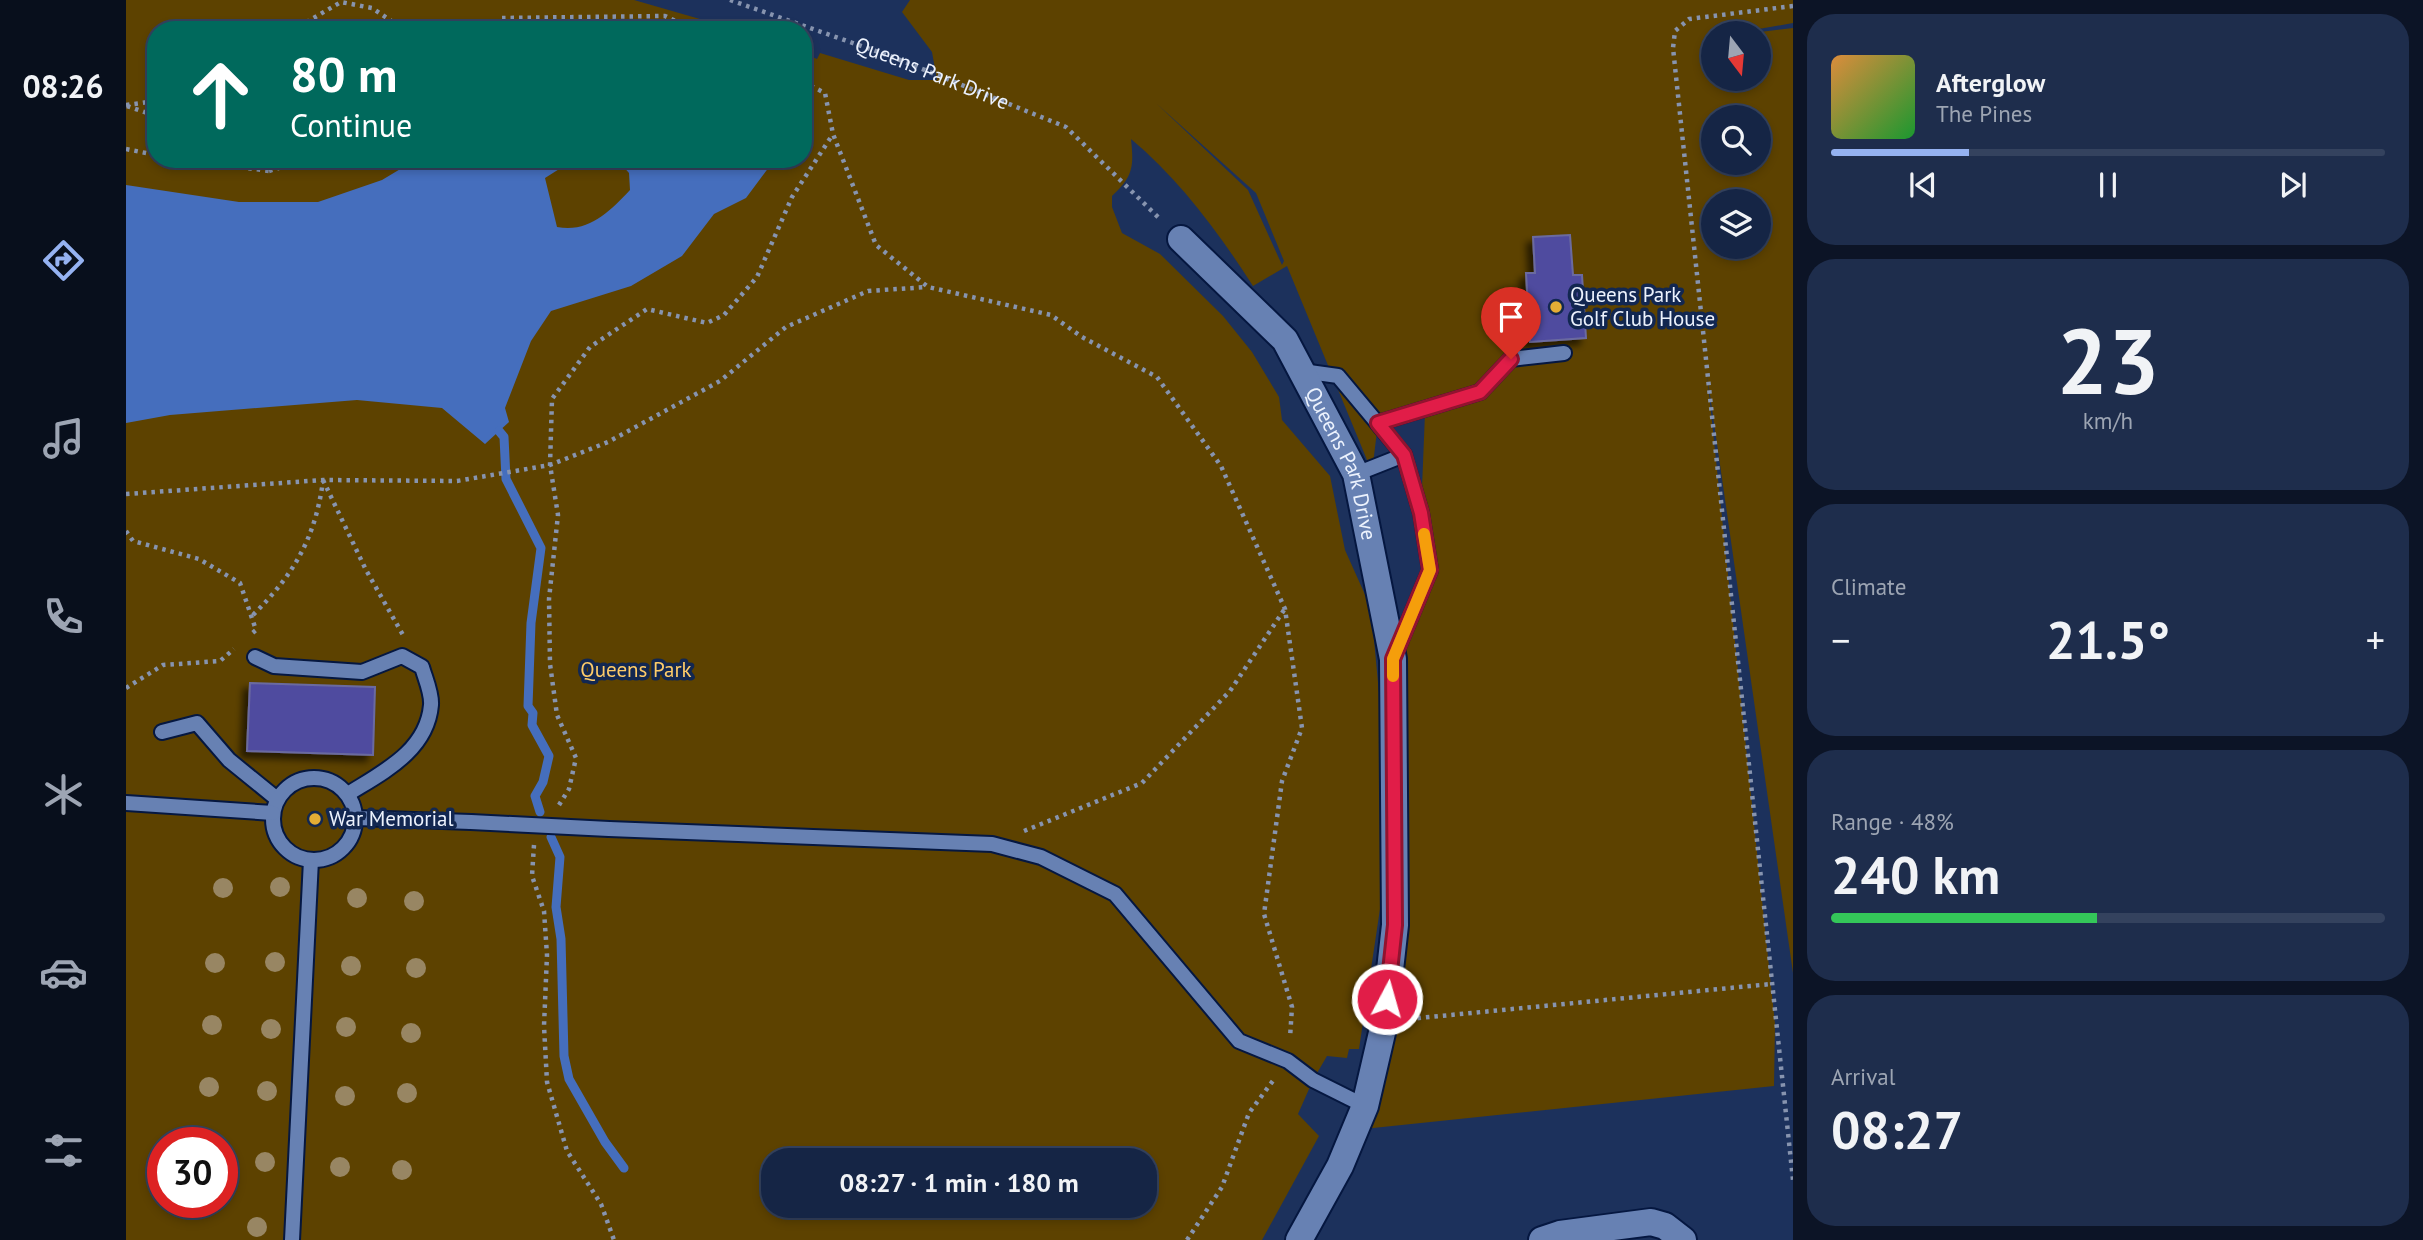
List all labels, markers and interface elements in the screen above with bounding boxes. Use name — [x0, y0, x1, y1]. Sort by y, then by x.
north arrow — [1701, 21, 1771, 91]
map controls — [1701, 21, 1771, 259]
street label: Queens Park Drive — [851, 31, 1013, 116]
text: 80 m — [290, 42, 397, 106]
icon: ahead — [175, 49, 266, 140]
text: 08:26 — [22, 65, 104, 107]
text: Afterglow — [1936, 66, 2045, 99]
text: The Pines — [1936, 99, 2032, 128]
text: Continue — [290, 104, 412, 146]
button: search — [1701, 105, 1771, 175]
icon: previous — [1904, 166, 1942, 204]
icon: pause — [2089, 166, 2127, 204]
icon: next — [2274, 166, 2312, 204]
button: layers — [1701, 189, 1771, 259]
icon: directions — [39, 236, 88, 285]
place label: Queens Park Golf Club House — [1570, 281, 1715, 332]
pin — [1481, 287, 1541, 359]
icon: arrive — [1492, 298, 1530, 336]
marker: Queens Park Golf Club House — [1548, 299, 1564, 315]
text: 23 — [2056, 301, 2160, 419]
street label: Queens Park Drive — [1299, 382, 1383, 542]
text: km/h — [2083, 406, 2133, 435]
icon: music — [39, 414, 88, 463]
text: Climate — [1831, 572, 1906, 601]
icon: phone — [39, 592, 88, 641]
text: 21.5° — [2046, 606, 2170, 673]
text: − — [1831, 615, 1850, 664]
text: + — [2366, 615, 2385, 664]
park label: Queens Park — [580, 656, 692, 683]
icon: climate — [39, 770, 88, 819]
place label: War Memorial — [329, 805, 454, 832]
text: Range · 48% — [1831, 807, 1954, 836]
marker: War Memorial — [307, 811, 323, 827]
text: 240 km — [1831, 841, 2000, 908]
icon: car — [39, 948, 88, 997]
position arrow — [1350, 962, 1424, 1036]
text: Arrival — [1831, 1062, 1895, 1091]
text: 08:27 — [1831, 1096, 1963, 1163]
icon: filters — [39, 1126, 88, 1175]
speed limit sign: 30 — [147, 1127, 238, 1218]
text: 08:27 · 1 min · 180 m — [839, 1166, 1079, 1199]

